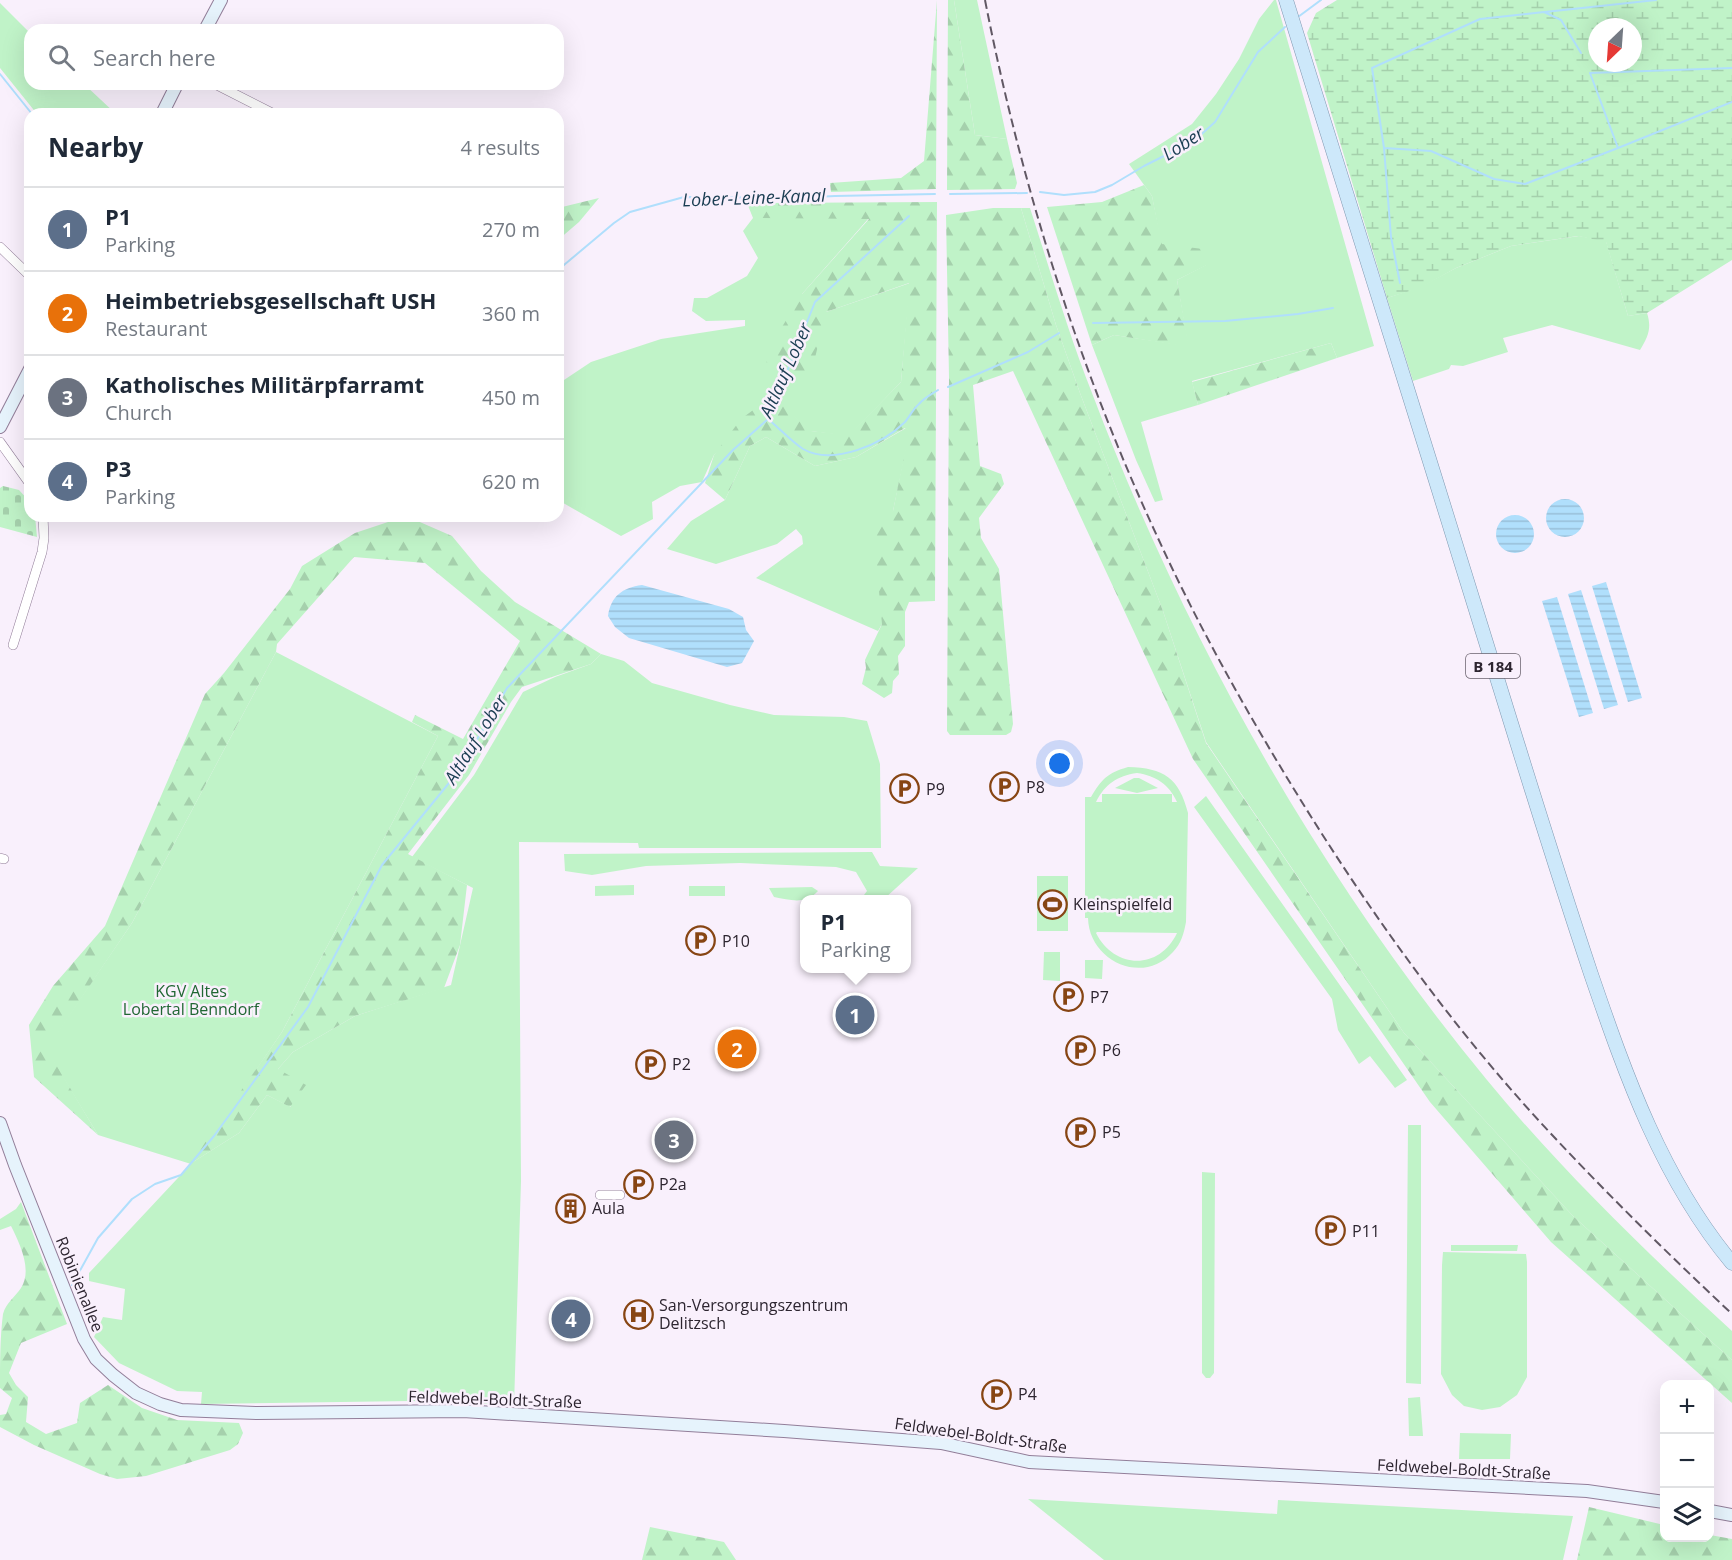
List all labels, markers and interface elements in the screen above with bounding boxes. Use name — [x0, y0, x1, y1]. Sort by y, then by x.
north arrow — [1588, 18, 1642, 72]
search box — [24, 24, 564, 90]
icon: search — [45, 41, 78, 74]
text: Search here — [93, 42, 216, 72]
water label: Lober — [1157, 120, 1209, 165]
text: Nearby — [48, 129, 143, 165]
text: 4 results — [460, 134, 540, 161]
water label: Lober-Leine-Kanal — [682, 182, 826, 211]
text: P1 — [105, 201, 131, 231]
text: 1 — [62, 216, 73, 243]
text: 270 m — [482, 216, 540, 243]
text: Parking — [105, 231, 175, 258]
text: Heimbetriebsgesellschaft USH — [105, 285, 436, 315]
text: 2 — [62, 300, 73, 327]
text: 360 m — [482, 300, 540, 327]
text: Restaurant — [105, 315, 207, 342]
water label: Altlauf Lober — [753, 318, 817, 423]
text: Katholisches Militärpfarramt — [105, 369, 424, 399]
text: 3 — [62, 384, 73, 411]
text: 450 m — [482, 384, 540, 411]
text: Church — [105, 399, 172, 426]
text: P3 — [105, 453, 131, 483]
text: 4 — [62, 468, 73, 495]
text: 620 m — [482, 468, 540, 495]
text: Parking — [105, 483, 175, 510]
road number: B 184 — [1466, 654, 1520, 678]
water label: Altlauf Lober — [437, 689, 512, 790]
your location — [1045, 749, 1074, 778]
parking icon: P8 — [989, 771, 1021, 803]
parking icon: P9 — [889, 773, 921, 805]
place label: P8 — [1026, 776, 1045, 798]
place label: P9 — [926, 778, 945, 800]
sports icon: Kleinspielfeld — [1036, 888, 1068, 920]
place label: Kleinspielfeld — [1073, 893, 1172, 915]
popup — [800, 895, 911, 973]
text: P1 — [821, 906, 847, 936]
parking icon: P10 — [685, 925, 717, 957]
place label: P10 — [722, 930, 750, 952]
text: Parking — [821, 936, 891, 963]
park label: KGV Altes Lobertal Benndorf — [123, 980, 261, 1020]
parking icon: P7 — [1053, 981, 1085, 1013]
place label: P7 — [1090, 986, 1109, 1008]
pin: 1 — [836, 992, 874, 1038]
pin: 2 — [718, 1026, 756, 1072]
parking icon: P6 — [1065, 1034, 1097, 1066]
place label: P6 — [1102, 1039, 1121, 1061]
parking icon: P2 — [635, 1048, 667, 1080]
place label: P2 — [672, 1053, 691, 1075]
parking icon: P5 — [1065, 1116, 1097, 1148]
pin: 3 — [654, 1118, 694, 1162]
place label: P5 — [1102, 1121, 1121, 1143]
parking icon: P2a — [622, 1168, 654, 1200]
place label: P2a — [659, 1173, 687, 1195]
building icon: Aula — [555, 1192, 587, 1224]
place label: Aula — [592, 1197, 625, 1219]
parking icon: P11 — [1315, 1215, 1347, 1247]
place label: P11 — [1352, 1220, 1380, 1242]
street label: Robinienallee — [51, 1233, 109, 1335]
place label: San-Versorgungszentrum Delitzsch — [659, 1294, 848, 1334]
pin: 4 — [552, 1296, 590, 1342]
hospital icon: San-Versorgungszentrum Delitzsch — [622, 1298, 654, 1330]
parking icon: P4 — [981, 1378, 1013, 1410]
map controls — [1660, 1380, 1714, 1542]
button: + — [1660, 1380, 1714, 1434]
place label: P4 — [1018, 1383, 1037, 1405]
street label: Feldwebel-Boldt-Straße — [408, 1385, 582, 1413]
street label: Feldwebel-Boldt-Straße — [893, 1412, 1069, 1458]
button: − — [1660, 1434, 1714, 1488]
street label: Feldwebel-Boldt-Straße — [1377, 1453, 1551, 1485]
button: layers — [1660, 1488, 1714, 1542]

